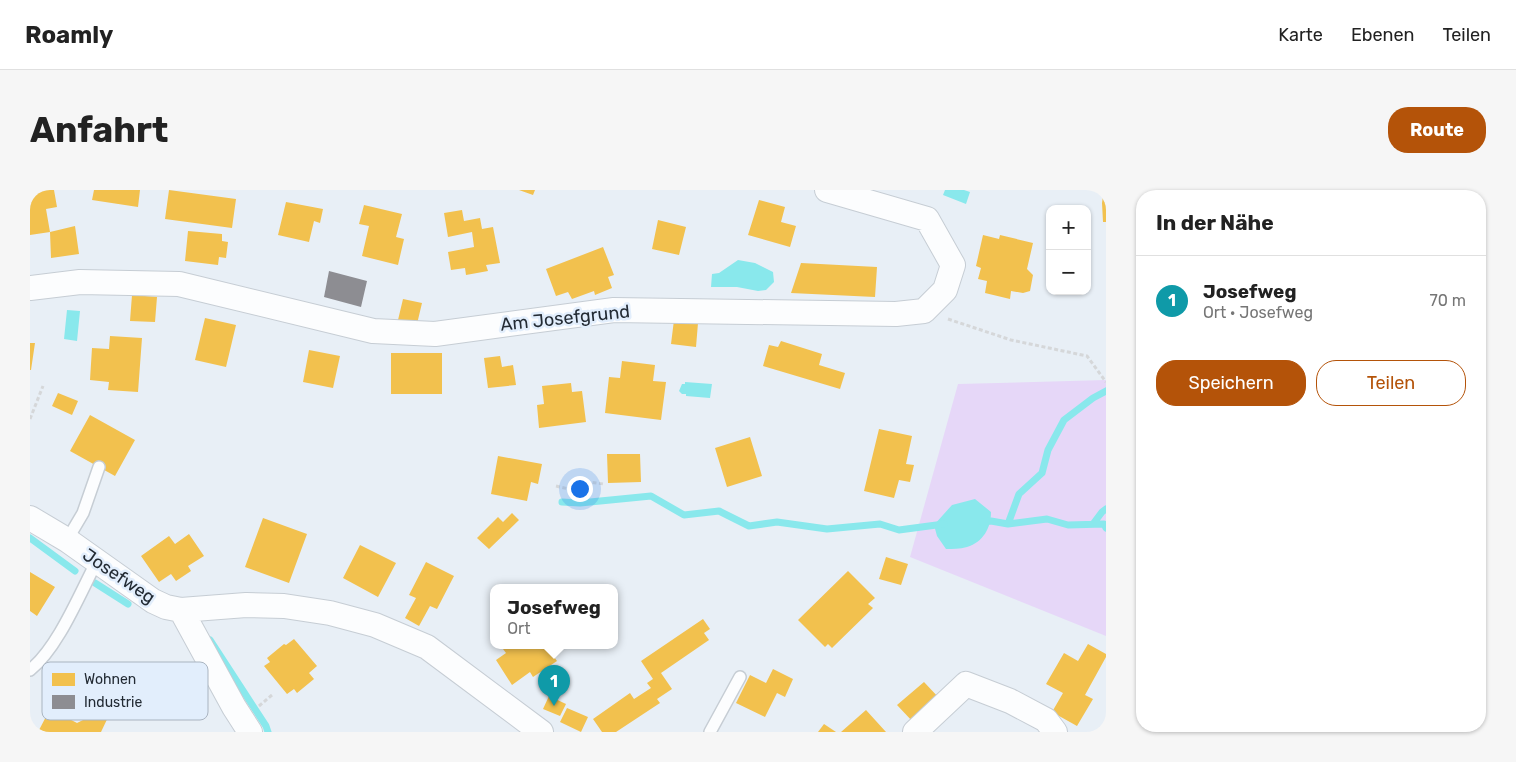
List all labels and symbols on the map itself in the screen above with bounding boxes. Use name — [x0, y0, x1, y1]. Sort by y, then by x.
street label: Am Josefgrund — [499, 300, 631, 336]
your location — [567, 476, 593, 502]
street label: Josefweg — [78, 544, 160, 608]
legend — [42, 662, 208, 720]
pin: 1 — [538, 665, 570, 706]
text: Wohnen — [84, 671, 136, 688]
text: Industrie — [84, 694, 142, 711]

